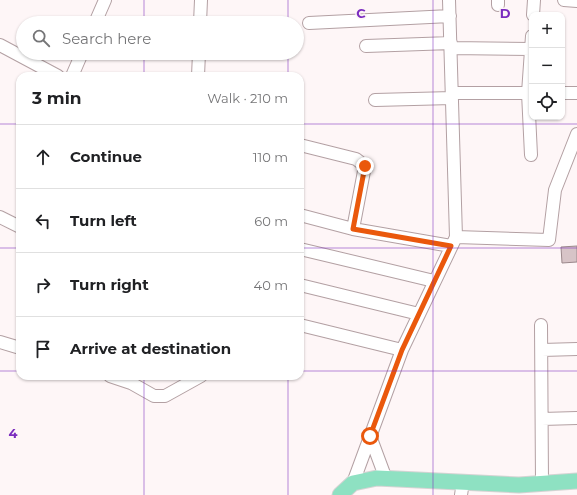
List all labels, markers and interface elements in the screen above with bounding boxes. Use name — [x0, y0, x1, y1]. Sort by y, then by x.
text: C — [356, 5, 366, 21]
text: D — [500, 5, 511, 21]
map controls — [529, 12, 565, 120]
button: + — [529, 12, 565, 48]
search box — [16, 16, 304, 60]
icon: search — [30, 27, 52, 49]
text: Search here — [62, 29, 151, 48]
button: − — [529, 48, 565, 84]
button: locate — [529, 84, 565, 120]
text: 3 min — [32, 88, 82, 108]
text: Walk · 210 m — [207, 90, 288, 106]
icon: ahead — [32, 146, 54, 168]
text: Continue — [70, 147, 142, 166]
text: 110 m — [253, 149, 288, 165]
route end — [356, 157, 374, 175]
icon: left — [32, 210, 54, 232]
text: Turn left — [70, 211, 137, 230]
text: 60 m — [254, 213, 288, 229]
icon: right — [32, 274, 54, 296]
text: Turn right — [70, 275, 149, 294]
text: 40 m — [254, 277, 288, 293]
icon: arrive — [32, 338, 54, 360]
text: Arrive at destination — [70, 339, 231, 358]
text: 4 — [9, 425, 18, 441]
route start — [361, 427, 379, 445]

